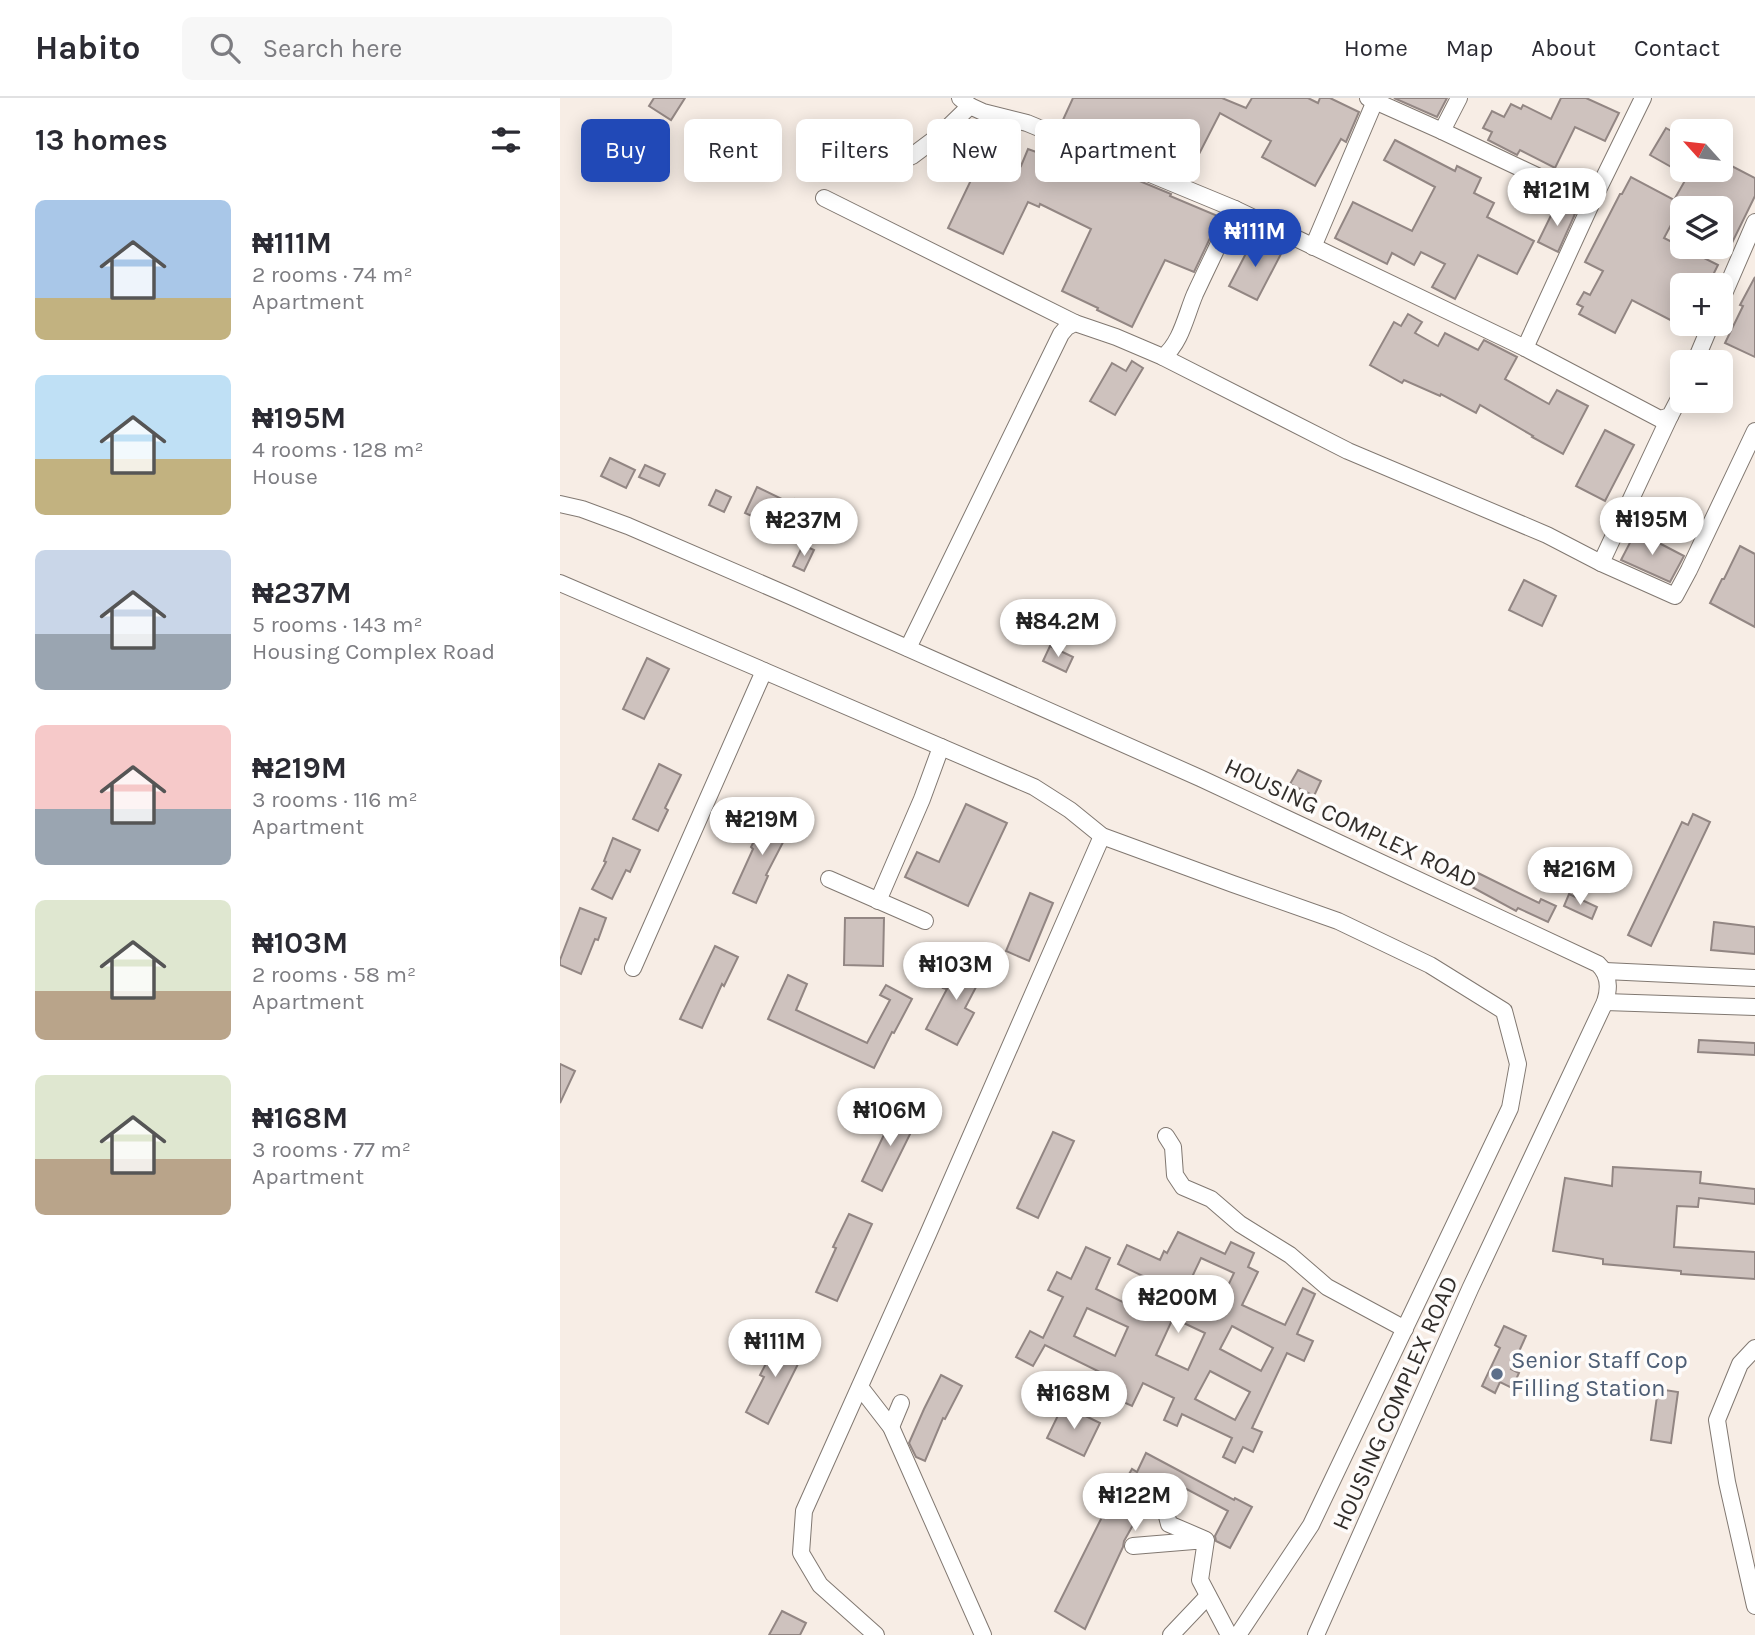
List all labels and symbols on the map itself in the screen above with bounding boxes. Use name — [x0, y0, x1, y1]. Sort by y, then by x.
north arrow — [1670, 119, 1732, 182]
pin: ₦121M — [1508, 169, 1606, 228]
pin: ₦111M — [1206, 209, 1304, 269]
pin: ₦237M — [755, 498, 853, 558]
pin: ₦195M — [1603, 498, 1701, 557]
pin: ₦84.2M — [1001, 600, 1115, 659]
street label: HOUSING COMPLEX ROAD — [1220, 752, 1482, 894]
pin: ₦219M — [713, 798, 811, 857]
pin: ₦216M — [1531, 848, 1629, 907]
pin: ₦103M — [907, 942, 1005, 1002]
pin: ₦106M — [841, 1088, 939, 1148]
street label: HOUSING COMPLEX ROAD — [1326, 1271, 1464, 1535]
pin: ₦200M — [1129, 1276, 1227, 1335]
pin: ₦111M — [726, 1320, 824, 1379]
place label: Senior Staff Cop Filling Station — [1511, 1346, 1688, 1402]
marker: Senior Staff Cop Filling Station — [1489, 1366, 1505, 1382]
pin: ₦168M — [1025, 1372, 1123, 1431]
pin: ₦122M — [1086, 1474, 1184, 1533]

